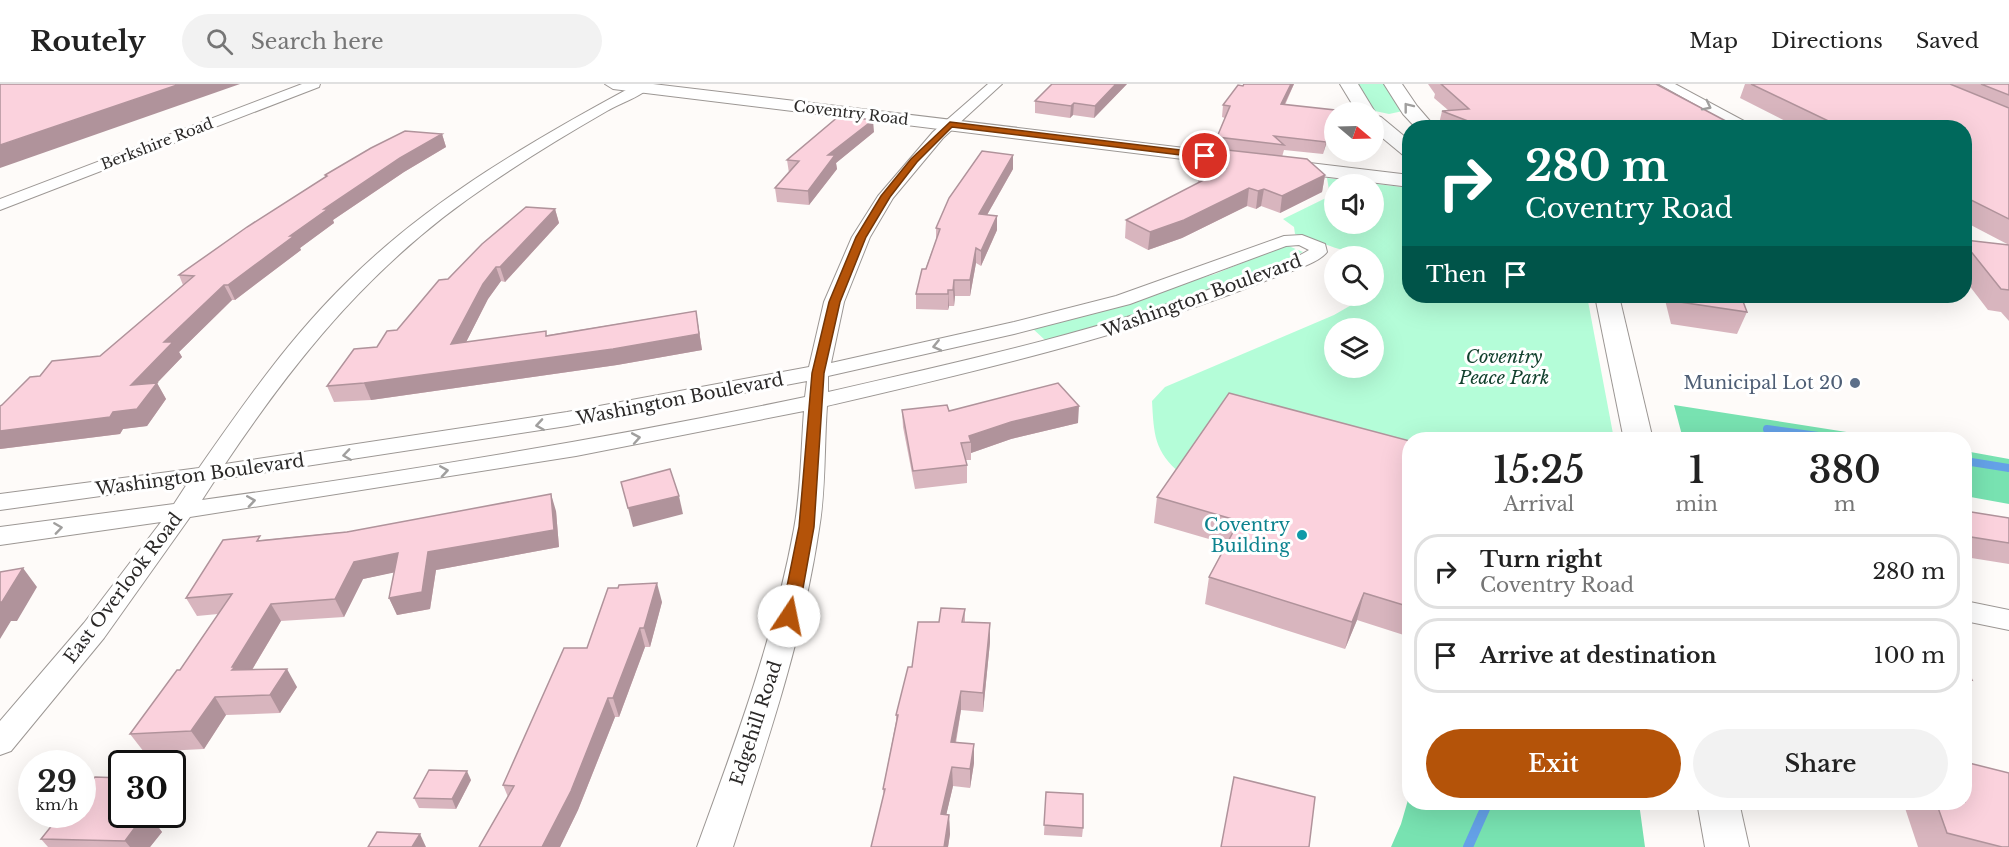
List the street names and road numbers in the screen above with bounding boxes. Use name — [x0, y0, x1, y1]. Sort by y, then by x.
street label: Coventry Road — [793, 96, 910, 129]
street label: Berkshire Road — [98, 113, 216, 174]
street label: Washington Boulevard — [1098, 250, 1305, 343]
street label: Washington Boulevard — [574, 368, 785, 430]
street label: Washington Boulevard — [93, 449, 306, 501]
street label: East Overlook Road — [59, 508, 187, 668]
street label: Edgehill Road — [726, 658, 786, 788]

